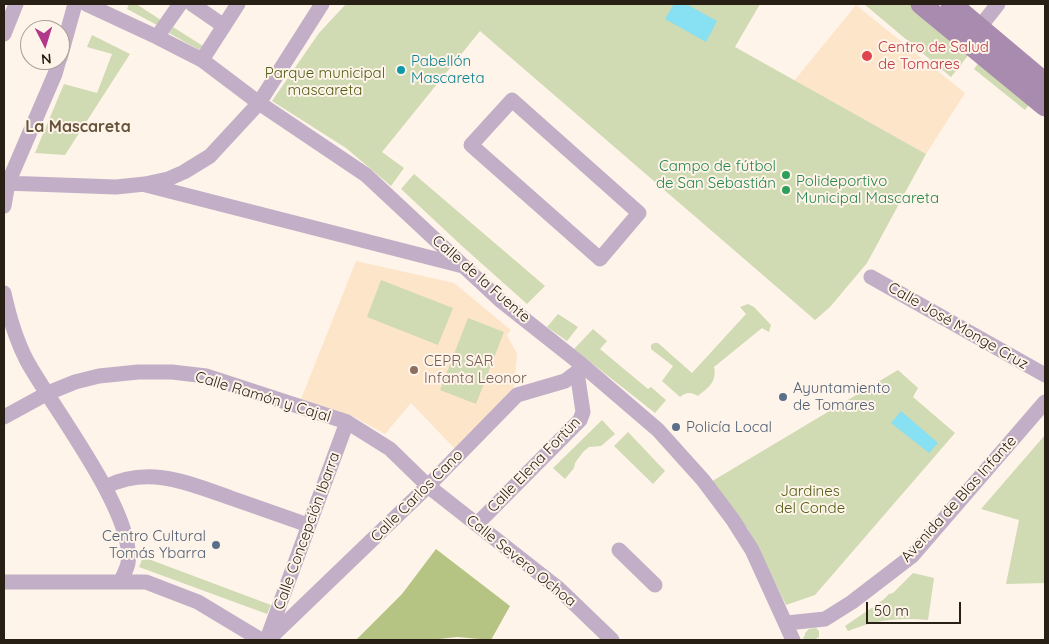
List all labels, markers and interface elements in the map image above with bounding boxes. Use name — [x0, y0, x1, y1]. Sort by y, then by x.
north arrow — [20, 20, 70, 70]
place label: Centro de Salud de Tomares — [878, 38, 989, 73]
marker: Centro de Salud de Tomares — [860, 49, 874, 63]
text: N — [40, 50, 52, 68]
place label: Pabellón Mascareta — [411, 52, 484, 87]
park label: Parque municipal mascareta — [265, 64, 385, 99]
marker: Pabellón Mascareta — [395, 64, 407, 76]
district label: La Mascareta — [25, 117, 131, 137]
place label: Campo de fútbol de San Sebastián — [656, 157, 776, 192]
marker: Campo de fútbol de San Sebastián — [780, 169, 792, 181]
place label: Polideportivo Municipal Mascareta — [796, 172, 939, 207]
marker: Polideportivo Municipal Mascareta — [780, 184, 792, 196]
street label: Calle de la Fuente — [428, 232, 534, 326]
street label: Calle José Monge Cruz — [885, 279, 1031, 373]
place label: CEPR SAR Infanta Leonor — [424, 352, 527, 387]
marker: CEPR SAR Infanta Leonor — [408, 364, 420, 376]
street label: Calle Ramón y Cajal — [193, 368, 333, 426]
place label: Ayuntamiento de Tomares — [793, 379, 890, 414]
marker: Ayuntamiento de Tomares — [777, 391, 789, 403]
street label: Calle Elena Fortún — [484, 414, 584, 516]
place label: Policía Local — [686, 418, 772, 436]
marker: Policía Local — [670, 421, 682, 433]
street label: Avenida de Blas Infante — [897, 432, 1021, 566]
street label: Calle Carlos Cano — [367, 446, 467, 546]
street label: Calle Concepción Ibarra — [270, 450, 344, 612]
park label: Jardines del Conde — [775, 482, 845, 517]
street label: Calle Severo Ochoa — [462, 511, 580, 611]
place label: Centro Cultural Tomás Ybarra — [102, 527, 206, 562]
marker: Centro Cultural Tomás Ybarra — [210, 539, 222, 551]
scale bar — [869, 592, 964, 624]
text: 50 m — [874, 601, 909, 620]

